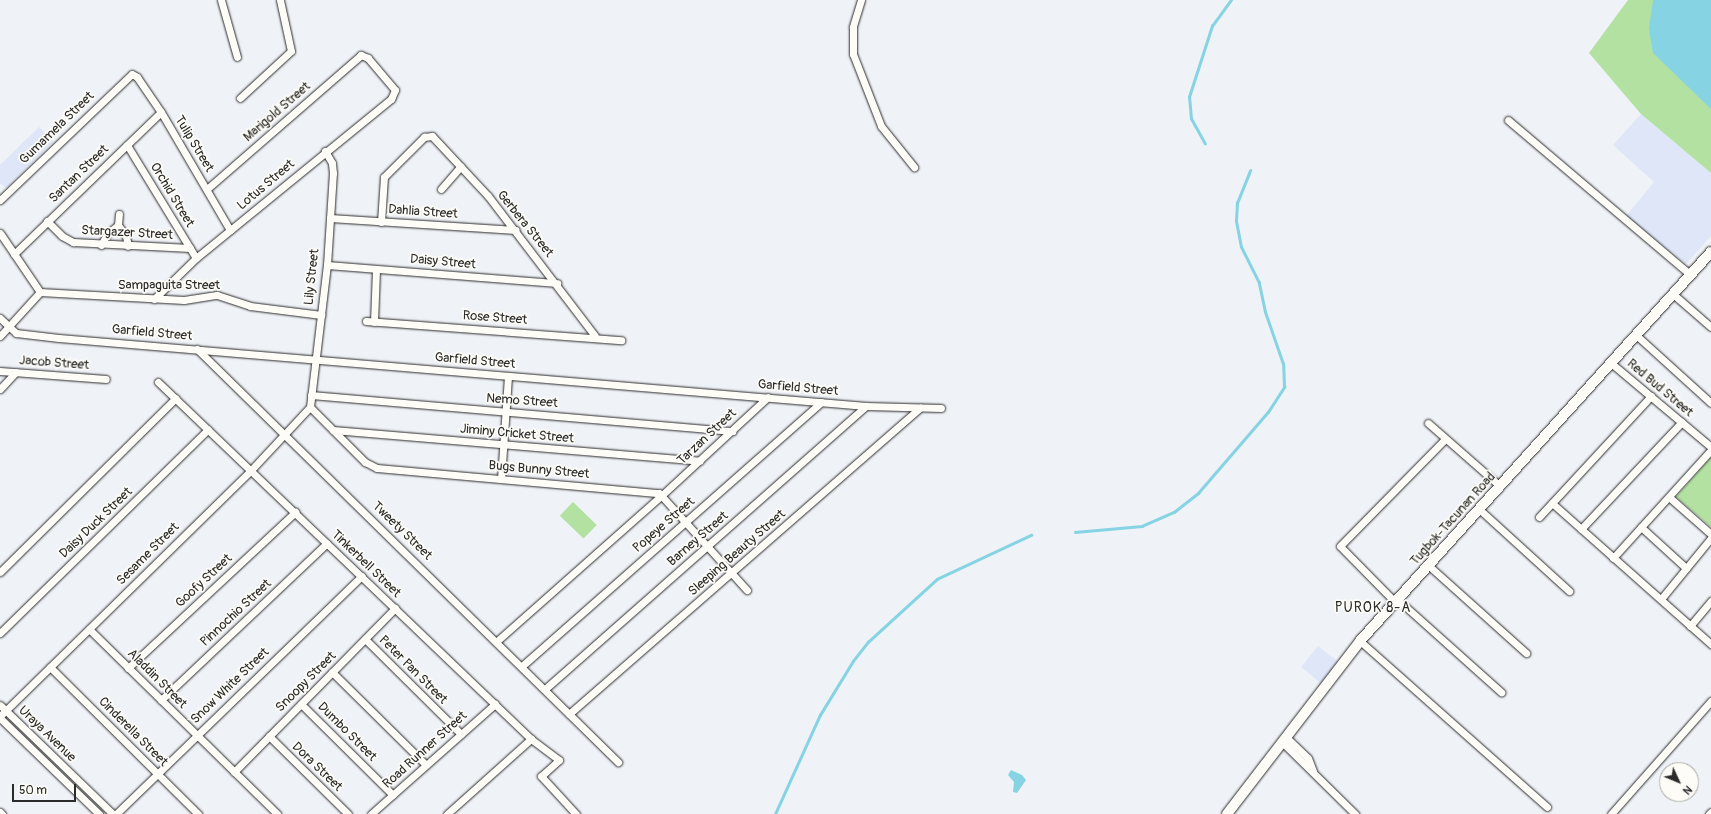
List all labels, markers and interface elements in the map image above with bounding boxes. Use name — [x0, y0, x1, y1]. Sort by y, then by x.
street label: Marigold Street — [240, 79, 314, 145]
street label: Gumamela Street — [17, 89, 97, 167]
street label: Tulip Street — [171, 113, 217, 175]
street label: Santan Street — [46, 142, 112, 206]
street label: Lotus Street — [234, 157, 298, 213]
street label: Orchid Street — [147, 160, 197, 230]
street label: Gerbera Street — [493, 188, 557, 260]
street label: Dahlia Street — [388, 202, 458, 222]
street label: Stargazer Street — [81, 223, 173, 243]
street label: Lily Street — [301, 248, 323, 306]
street label: Daisy Street — [409, 251, 477, 273]
street label: Sampaguita Street — [118, 277, 220, 293]
street label: Rose Street — [462, 308, 528, 328]
street label: Garfield Street — [111, 322, 193, 344]
street label: Garfield Street — [434, 350, 516, 372]
street label: Jacob Street — [18, 353, 90, 373]
street label: Red Bud Street — [1624, 356, 1696, 420]
street label: Garfield Street — [757, 377, 839, 399]
street label: Nemo Street — [486, 391, 558, 411]
street label: Tarzan Street — [674, 406, 740, 468]
street label: Jiminy Cricket Street — [459, 421, 575, 447]
street label: Bugs Bunny Street — [488, 458, 590, 482]
street label: Tugbok-Tacunan Road — [1407, 469, 1499, 569]
street label: Daisy Duck Street — [56, 484, 136, 562]
street label: Popeye Street — [630, 494, 698, 556]
street label: Tweety Street — [369, 499, 435, 563]
street label: Sleeping Beauty Street — [685, 507, 789, 599]
street label: Barney Street — [664, 508, 732, 570]
street label: Sesame Street — [114, 520, 182, 588]
street label: Tinkerbell Street — [328, 527, 404, 601]
street label: Goofy Street — [173, 551, 235, 611]
street label: Pinnochio Street — [197, 576, 275, 650]
district label: PUROK 8-A — [1335, 600, 1411, 616]
street label: Peter Pan Street — [376, 633, 450, 707]
street label: Snow White Street — [188, 645, 272, 727]
street label: Aladdin Street — [124, 646, 190, 712]
street label: Snoopy Street — [273, 649, 339, 715]
street label: Cinderella Street — [95, 694, 171, 770]
street label: Dumbo Street — [314, 699, 380, 765]
street label: Uraya Avenue — [15, 703, 79, 765]
street label: Road Runner Street — [380, 708, 470, 792]
street label: Dora Street — [289, 739, 345, 795]
north arrow — [1659, 762, 1699, 802]
scale bar — [14, 776, 78, 802]
text: 50 m — [19, 783, 47, 798]
text: N — [1680, 783, 1695, 797]

